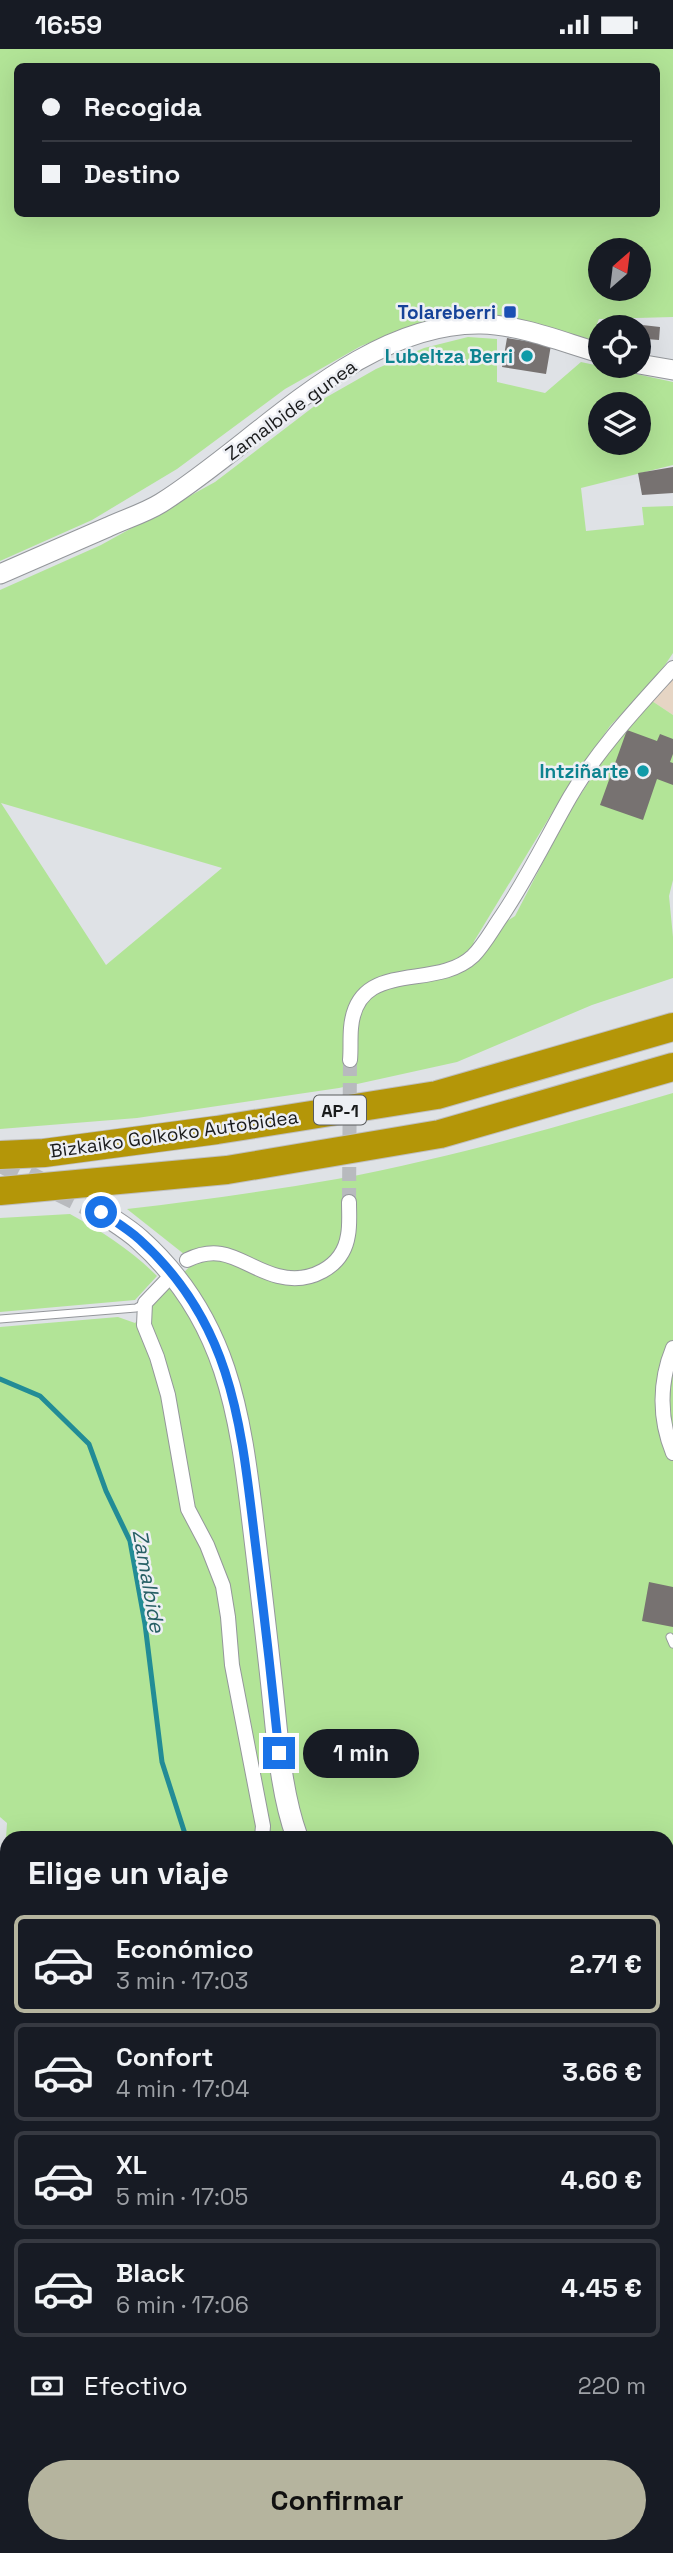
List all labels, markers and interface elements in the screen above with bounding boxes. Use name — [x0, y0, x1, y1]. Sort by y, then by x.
text: 16:59 — [35, 8, 102, 42]
text: Recogida — [84, 90, 202, 124]
text: Destino — [84, 157, 180, 191]
north arrow — [588, 238, 651, 301]
map controls — [588, 238, 651, 455]
place label: Tolareberri — [398, 300, 496, 325]
marker: Tolareberri — [502, 304, 518, 320]
button: locate — [588, 315, 651, 378]
place label: Lubeltza Berri — [385, 344, 513, 369]
marker: Lubeltza Berri — [519, 348, 535, 364]
street label: Zamalbide gunea — [220, 354, 362, 466]
button: layers — [588, 392, 651, 455]
place label: Intziñarte — [539, 759, 629, 784]
marker: Intziñarte — [635, 763, 651, 779]
road number: AP-1 — [314, 1095, 366, 1125]
street label: Bizkaiko Golkoko Autobidea — [48, 1104, 300, 1164]
route start — [85, 1196, 117, 1228]
water label: Zamalbide — [127, 1527, 172, 1636]
callout: 1 min — [304, 1729, 419, 1777]
route end — [263, 1737, 295, 1769]
text: 1 min — [333, 1738, 389, 1768]
text: Elige un viaje — [28, 1853, 229, 1893]
text: Económico — [116, 1932, 254, 1966]
icon: car — [32, 1933, 95, 1996]
text: 2.71 € — [570, 1947, 642, 1981]
text: 3 min · 17:03 — [116, 1966, 248, 1996]
text: Confort — [116, 2040, 213, 2074]
icon: car — [32, 2041, 95, 2104]
text: 3.66 € — [562, 2055, 642, 2089]
text: 4 min · 17:04 — [116, 2074, 249, 2104]
text: XL — [116, 2148, 147, 2182]
icon: car — [32, 2149, 95, 2212]
text: 4.60 € — [561, 2163, 642, 2197]
text: 5 min · 17:05 — [116, 2182, 248, 2212]
text: Black — [116, 2256, 185, 2290]
icon: car — [32, 2257, 95, 2320]
text: 4.45 € — [561, 2271, 642, 2305]
text: 6 min · 17:06 — [116, 2290, 249, 2320]
icon: cash — [28, 2367, 66, 2405]
text: Efectivo — [84, 2369, 188, 2403]
text: 220 m — [578, 2371, 646, 2401]
button: Confirmar — [28, 2460, 646, 2540]

